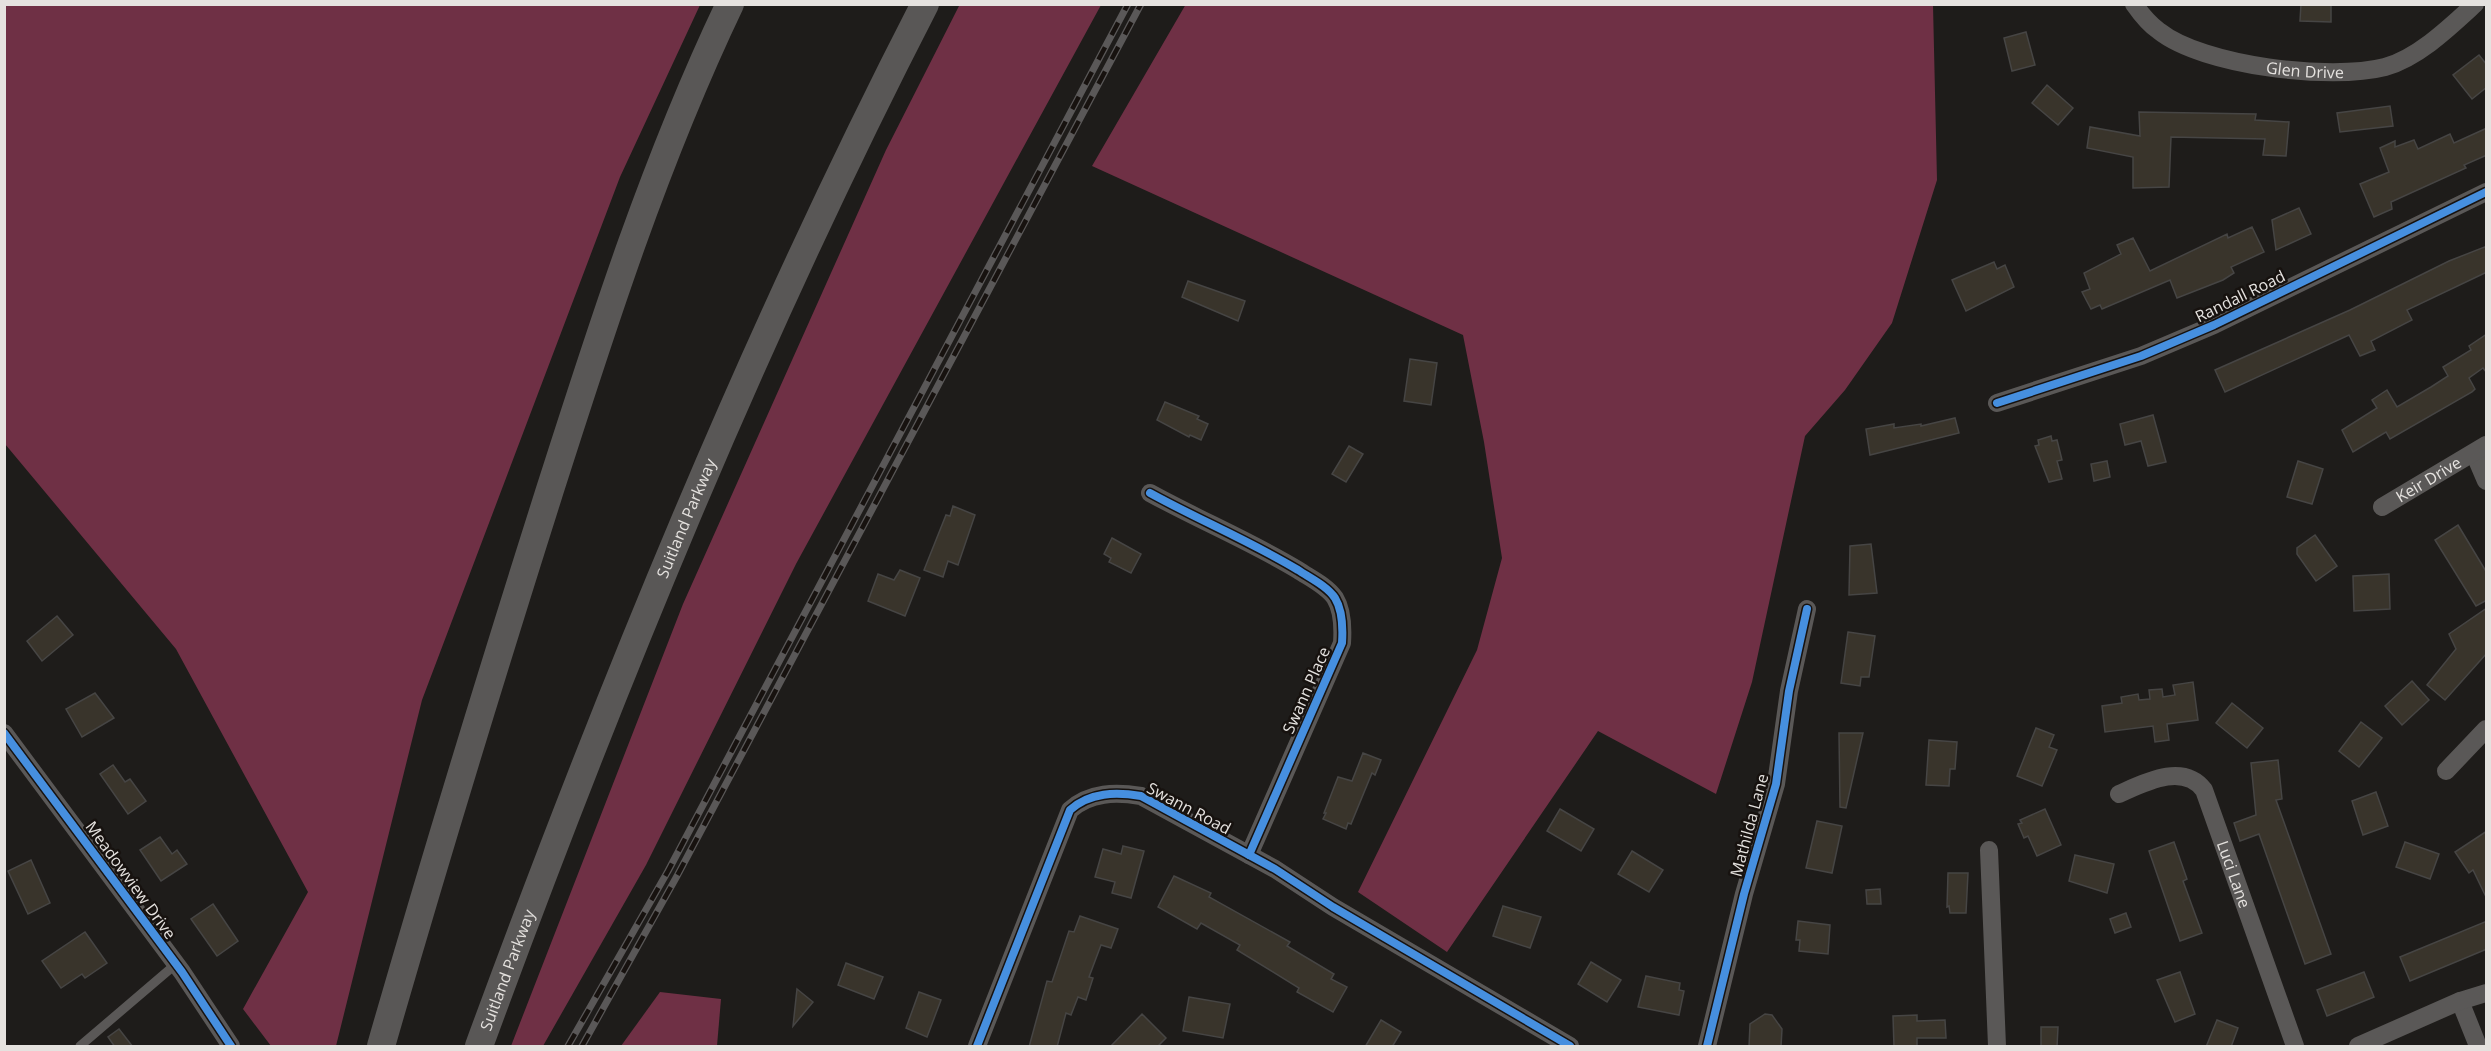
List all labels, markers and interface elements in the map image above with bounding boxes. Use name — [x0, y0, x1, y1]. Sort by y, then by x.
street label: Glen Drive — [2265, 56, 2344, 83]
street label: Randall Road — [2191, 265, 2289, 327]
street label: Keir Drive — [2392, 451, 2465, 507]
street label: Suitland Parkway — [651, 454, 721, 581]
street label: Swann Place — [1277, 643, 1335, 737]
street label: Mathilda Lane — [1725, 771, 1773, 879]
street label: Swann Road — [1143, 777, 1235, 839]
street label: Meadowview Drive — [81, 817, 181, 943]
street label: Luci Lane — [2212, 837, 2256, 911]
street label: Suitland Parkway — [475, 905, 540, 1034]

